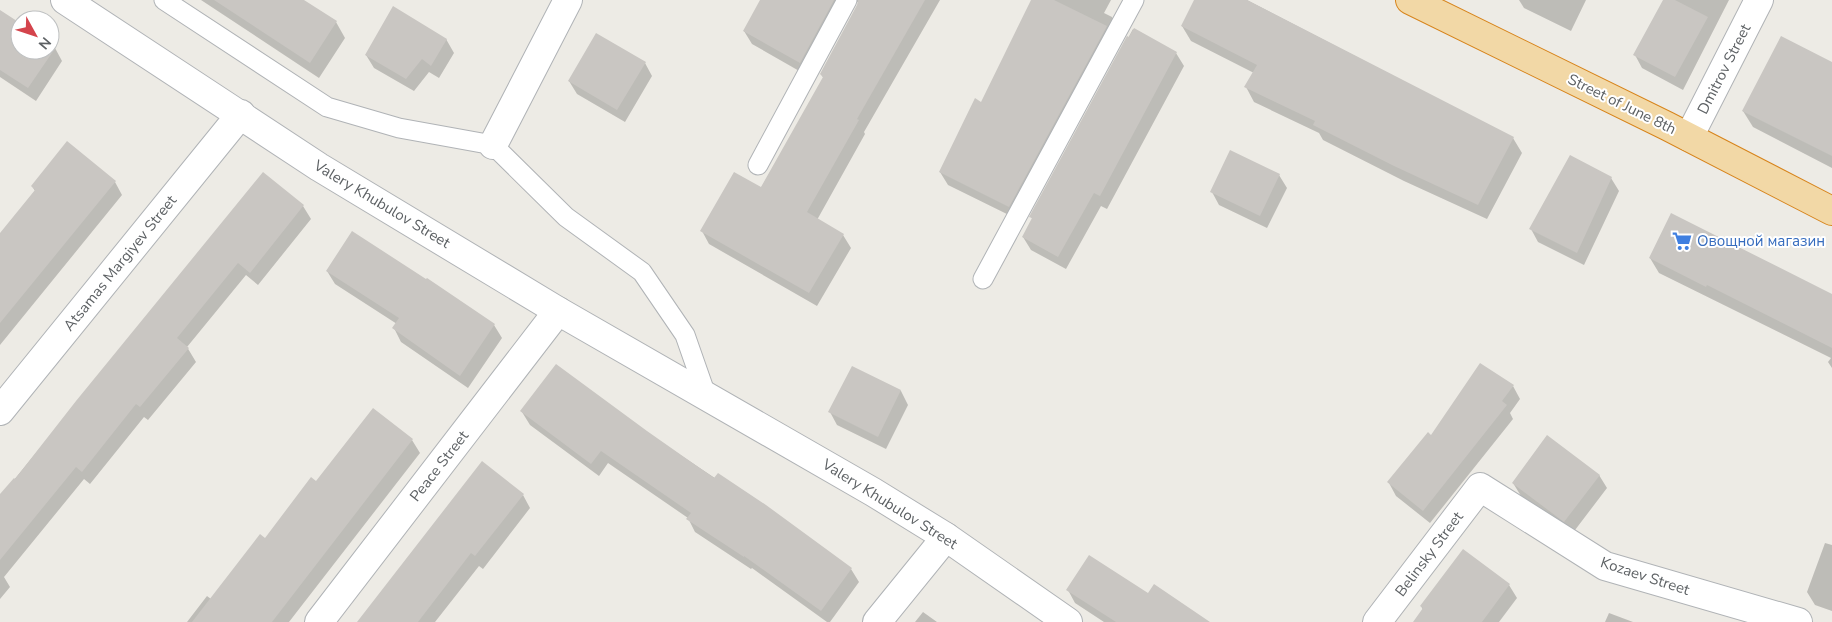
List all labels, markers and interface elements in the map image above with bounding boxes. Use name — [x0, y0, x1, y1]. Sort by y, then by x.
north arrow — [10, 10, 60, 60]
street label: Dmitrov Street — [1693, 20, 1756, 118]
text: N — [34, 33, 55, 53]
street label: Street of June 8th — [1564, 69, 1680, 139]
street label: Valery Khubulov Street — [309, 155, 455, 253]
street label: Atsamas Margiyev Street — [59, 190, 182, 335]
supermarket icon: Овощной магазин — [1671, 230, 1693, 252]
place label: Овощной магазин — [1697, 231, 1825, 251]
street label: Peace Street — [405, 426, 473, 506]
street label: Valery Khubulov Street — [818, 454, 962, 554]
street label: Belinsky Street — [1390, 507, 1468, 601]
street label: Kozaev Street — [1598, 552, 1693, 600]

